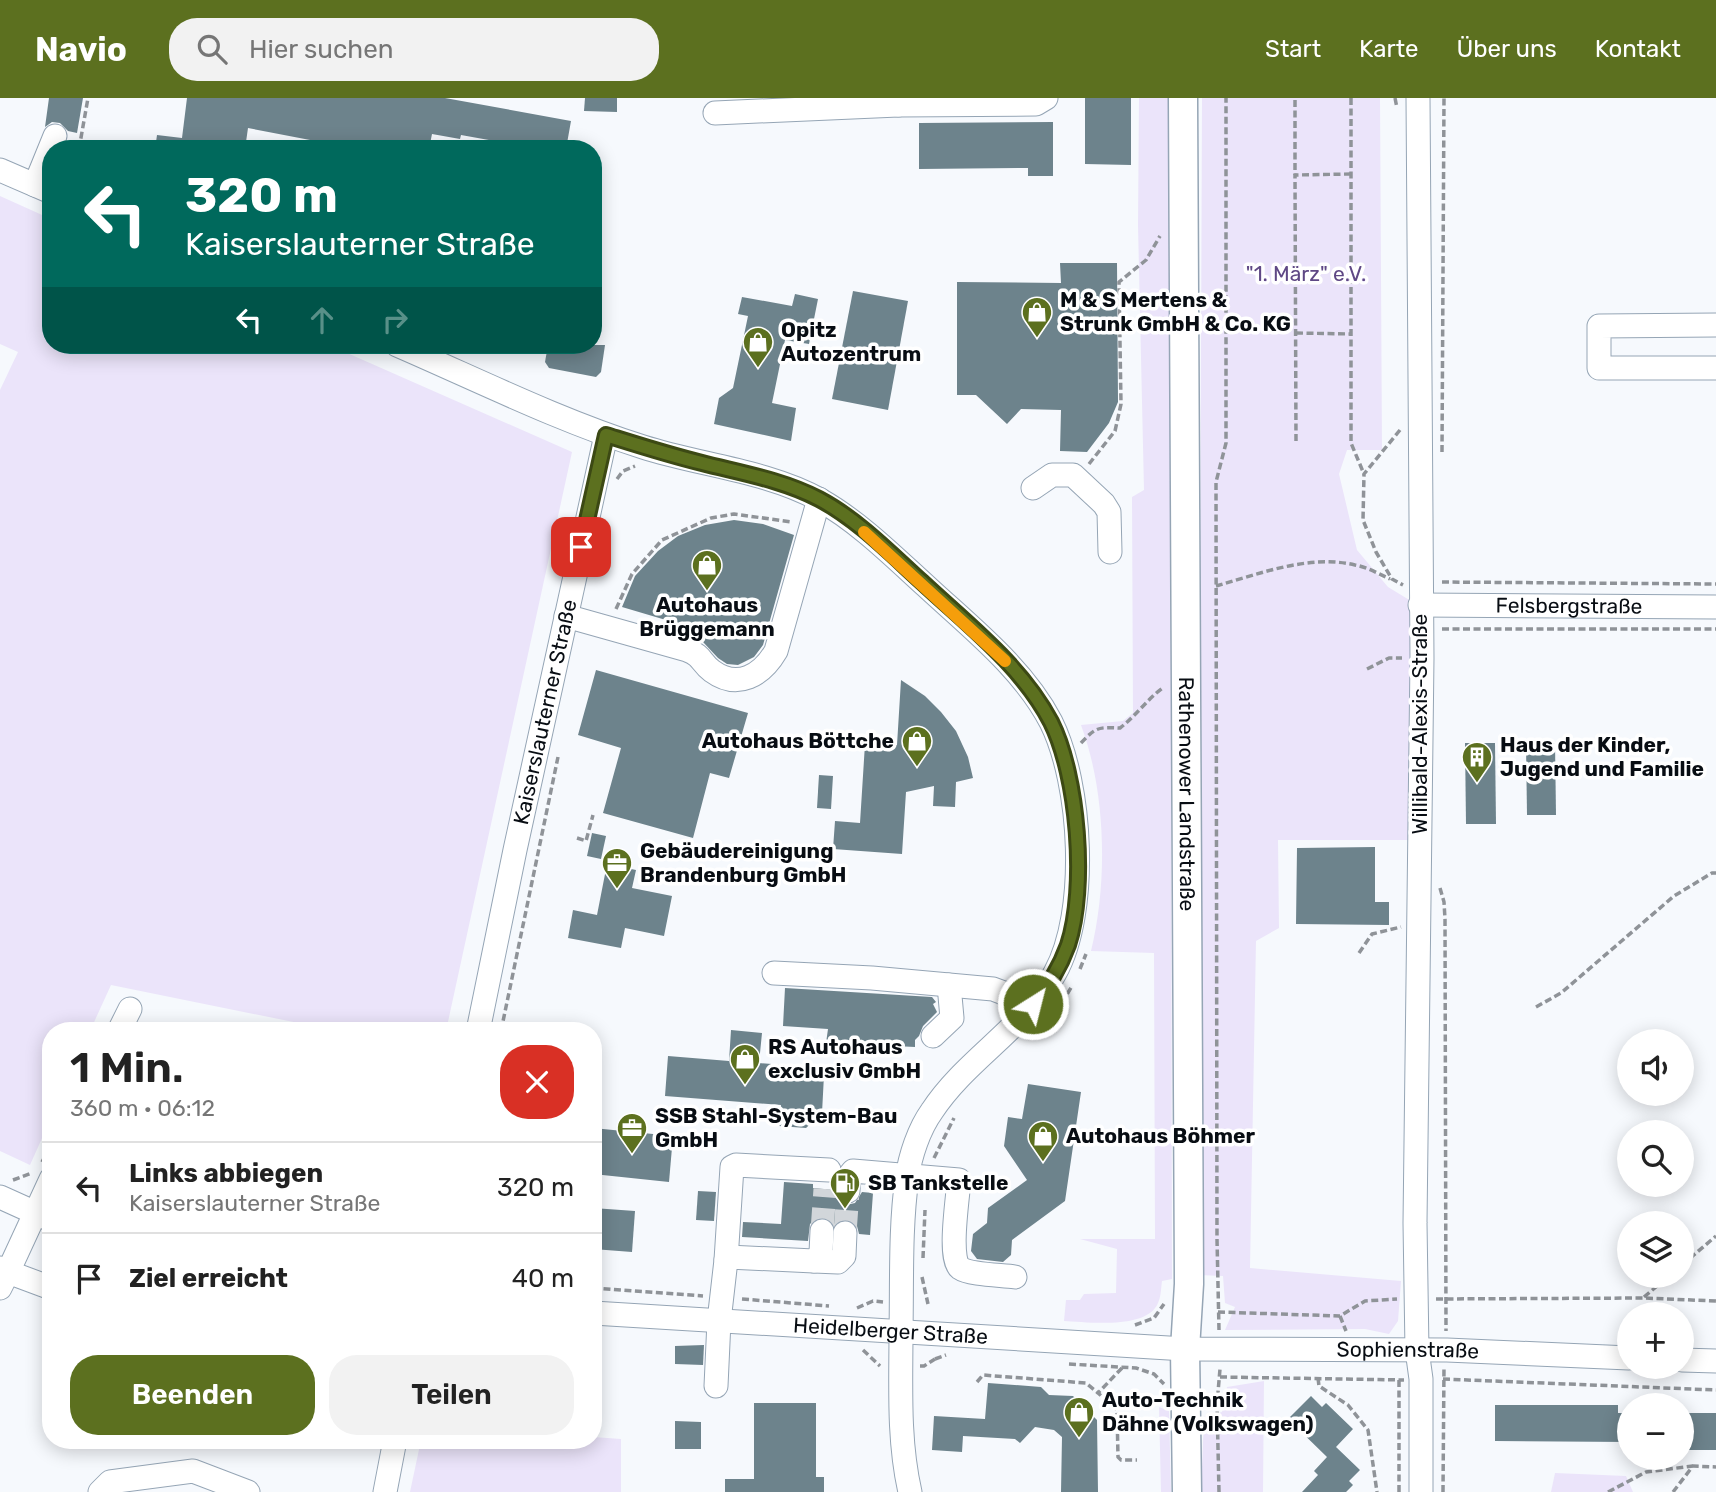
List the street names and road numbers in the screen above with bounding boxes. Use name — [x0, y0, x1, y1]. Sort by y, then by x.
street label: Felsbergstraße — [1496, 593, 1642, 619]
street label: Kaiserslauterner Straße — [508, 597, 582, 827]
street label: Willibald-Alexis-Straße — [1407, 614, 1432, 834]
street label: Rathenower Landstraße — [1174, 677, 1200, 911]
street label: Heidelberger Straße — [792, 1312, 989, 1349]
street label: Sophienstraße — [1337, 1337, 1480, 1363]

